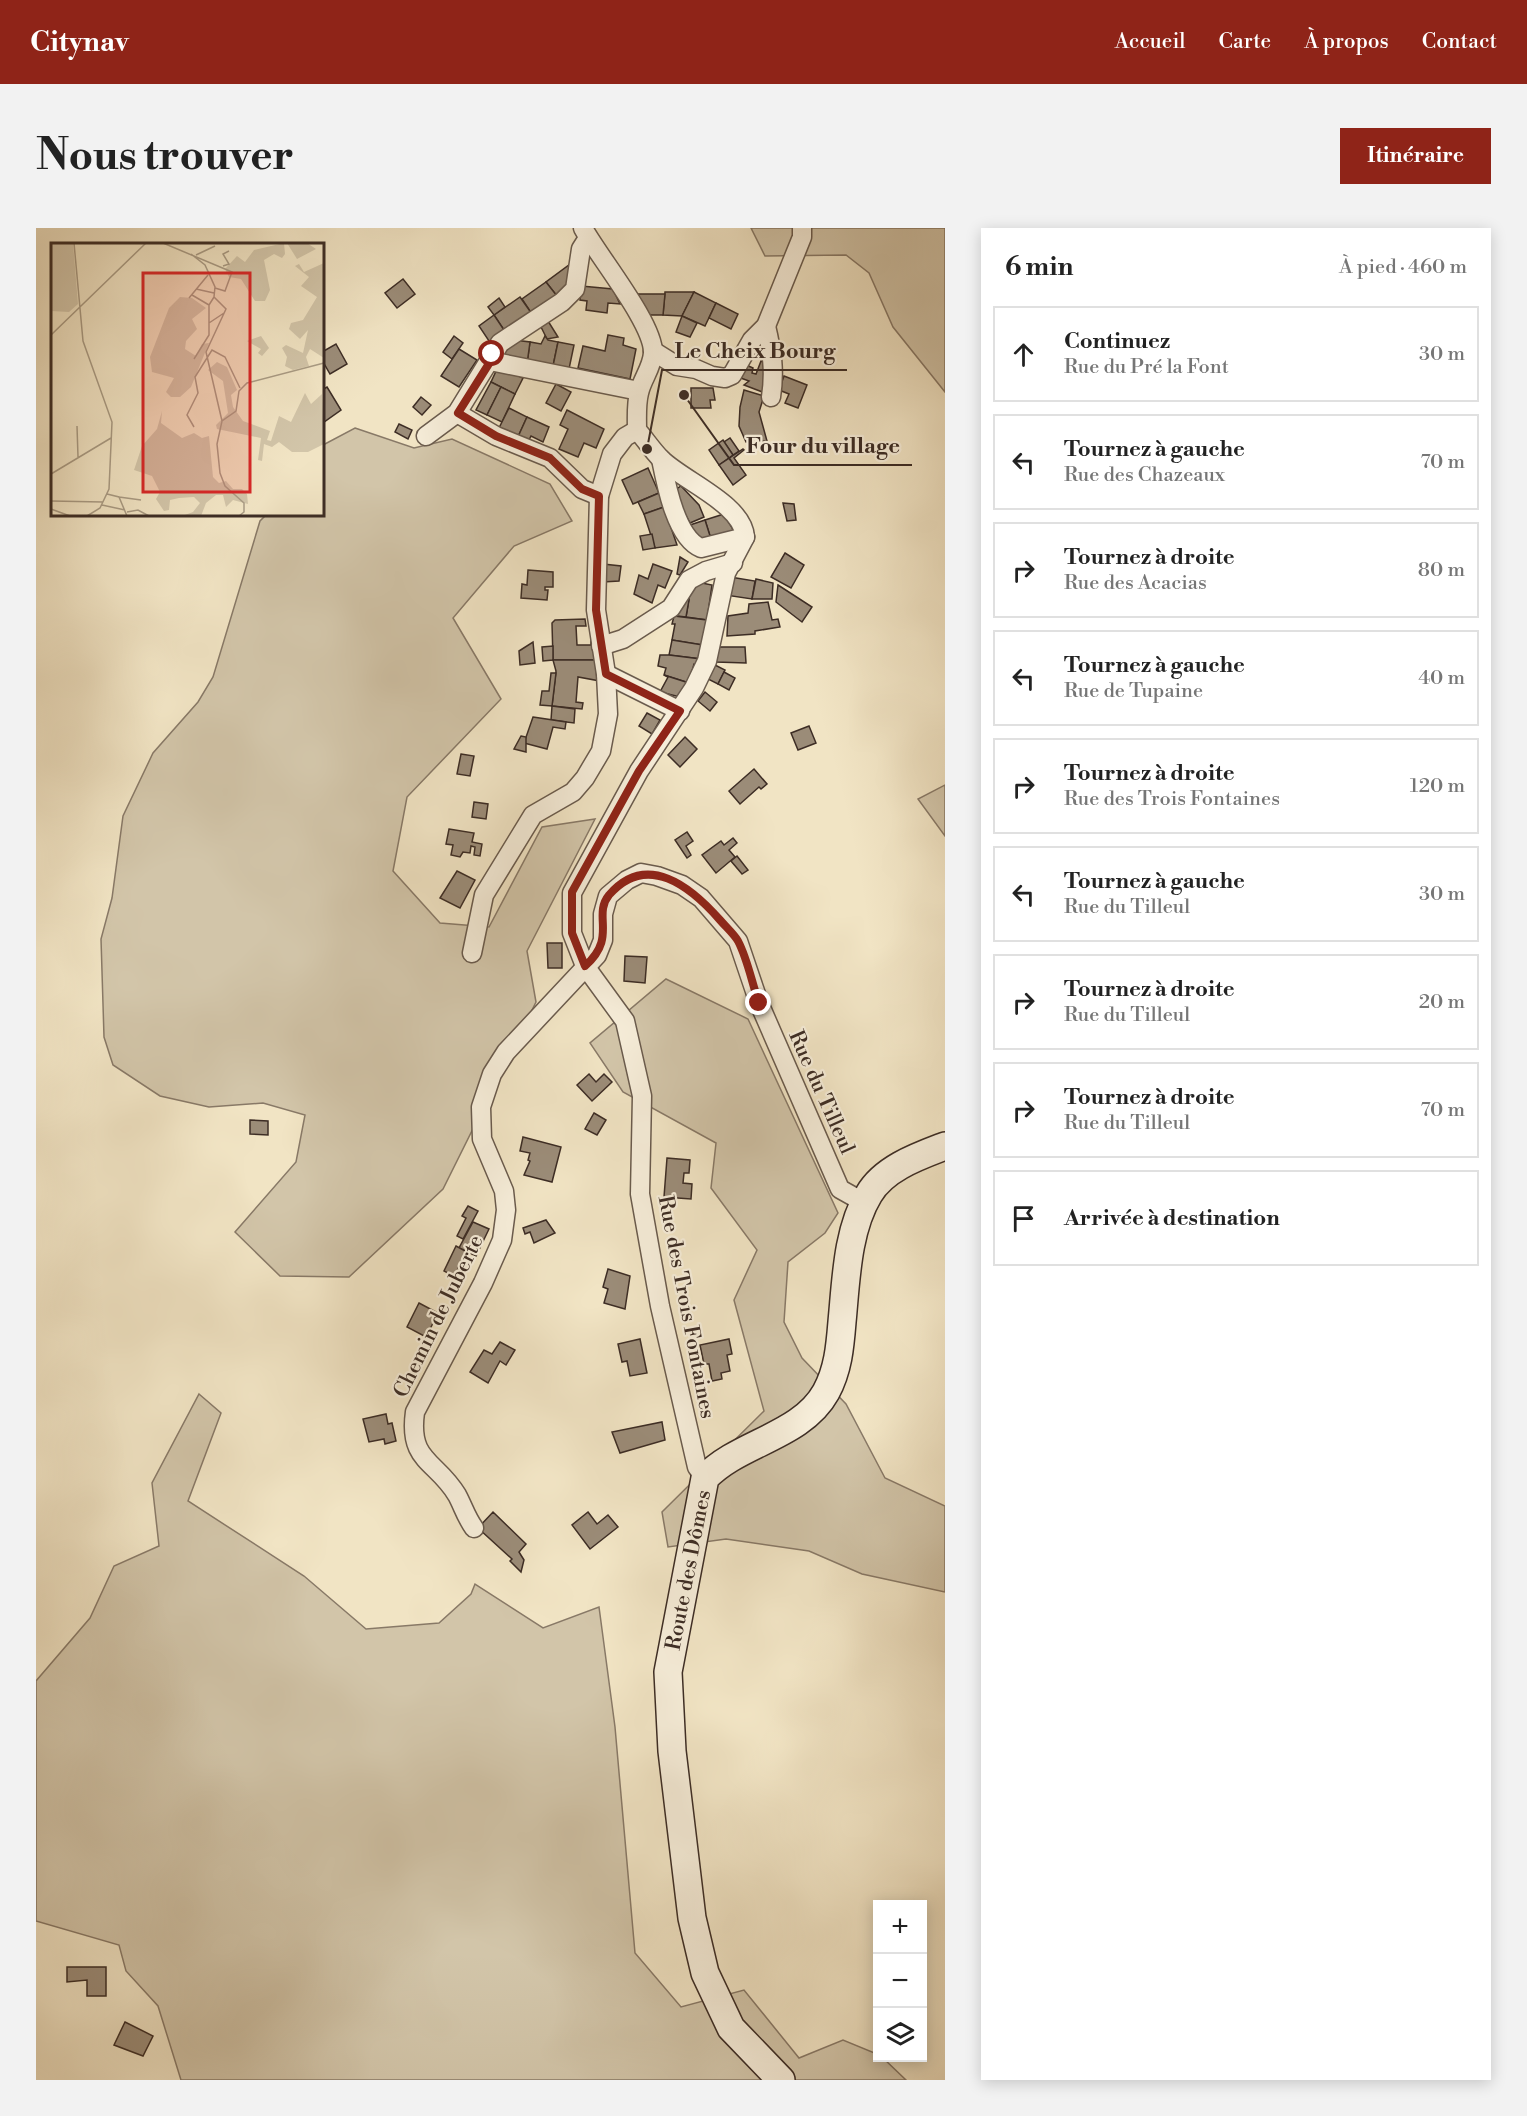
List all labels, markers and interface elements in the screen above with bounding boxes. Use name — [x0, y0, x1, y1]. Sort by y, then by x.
text: Citynav — [30, 25, 129, 60]
text: Accueil — [1115, 29, 1186, 55]
text: Carte — [1219, 29, 1271, 55]
text: À propos — [1304, 29, 1389, 55]
text: Contact — [1422, 29, 1497, 55]
button: Itinéraire — [1340, 128, 1491, 184]
text: Nous trouver — [36, 130, 294, 183]
inset map — [51, 243, 324, 516]
text: 6 min — [1005, 251, 1073, 283]
text: À pied · 460 m — [1339, 255, 1467, 280]
text: Continuez — [1064, 328, 1170, 355]
callout: Le Cheix Bourg — [662, 330, 847, 370]
text: Le Cheix Bourg — [675, 338, 836, 365]
icon: ahead — [1007, 338, 1040, 371]
route start — [478, 340, 504, 366]
text: 30 m — [1419, 342, 1465, 367]
text: Rue du Pré la Font — [1064, 355, 1229, 380]
callout: Four du village — [734, 425, 912, 465]
text: Four du village — [746, 433, 900, 460]
text: Tournez à gauche — [1064, 436, 1245, 463]
icon: left — [1007, 446, 1040, 479]
text: 70 m — [1421, 450, 1465, 475]
text: Rue des Chazeaux — [1064, 463, 1225, 488]
text: Tournez à droite — [1064, 544, 1235, 571]
icon: right — [1007, 554, 1040, 587]
text: 80 m — [1418, 558, 1465, 583]
text: Rue des Acacias — [1064, 571, 1207, 596]
text: Tournez à gauche — [1064, 652, 1245, 679]
icon: left — [1007, 662, 1040, 695]
text: 40 m — [1418, 666, 1465, 691]
text: Rue de Tupaine — [1064, 679, 1203, 704]
text: Tournez à droite — [1064, 760, 1235, 787]
icon: right — [1007, 770, 1040, 803]
text: 120 m — [1410, 774, 1465, 799]
text: Rue des Trois Fontaines — [1064, 787, 1280, 812]
text: Tournez à gauche — [1064, 868, 1245, 895]
icon: left — [1007, 878, 1040, 911]
text: 30 m — [1419, 882, 1465, 907]
text: Rue du Tilleul — [1064, 895, 1190, 920]
text: Tournez à droite — [1064, 976, 1235, 1003]
icon: right — [1007, 986, 1040, 1019]
route end — [745, 989, 771, 1015]
text: 20 m — [1419, 990, 1465, 1015]
text: Rue du Tilleul — [1064, 1003, 1190, 1028]
street label: Rue du Tilleul — [782, 1027, 860, 1158]
text: Tournez à droite — [1064, 1084, 1235, 1111]
icon: right — [1007, 1094, 1040, 1127]
text: 70 m — [1421, 1098, 1465, 1123]
text: Rue du Tilleul — [1064, 1111, 1190, 1136]
street label: Rue des Trois Fontaines — [652, 1193, 720, 1421]
icon: arrive — [1007, 1202, 1040, 1235]
text: Arrivée à destination — [1064, 1205, 1280, 1232]
street label: Chemin de Juberte — [388, 1231, 490, 1402]
street label: Route des Dômes — [661, 1488, 717, 1653]
map controls — [873, 1900, 927, 2062]
button: + — [873, 1900, 927, 1954]
button: − — [873, 1954, 927, 2008]
button: layers — [873, 2008, 927, 2062]

